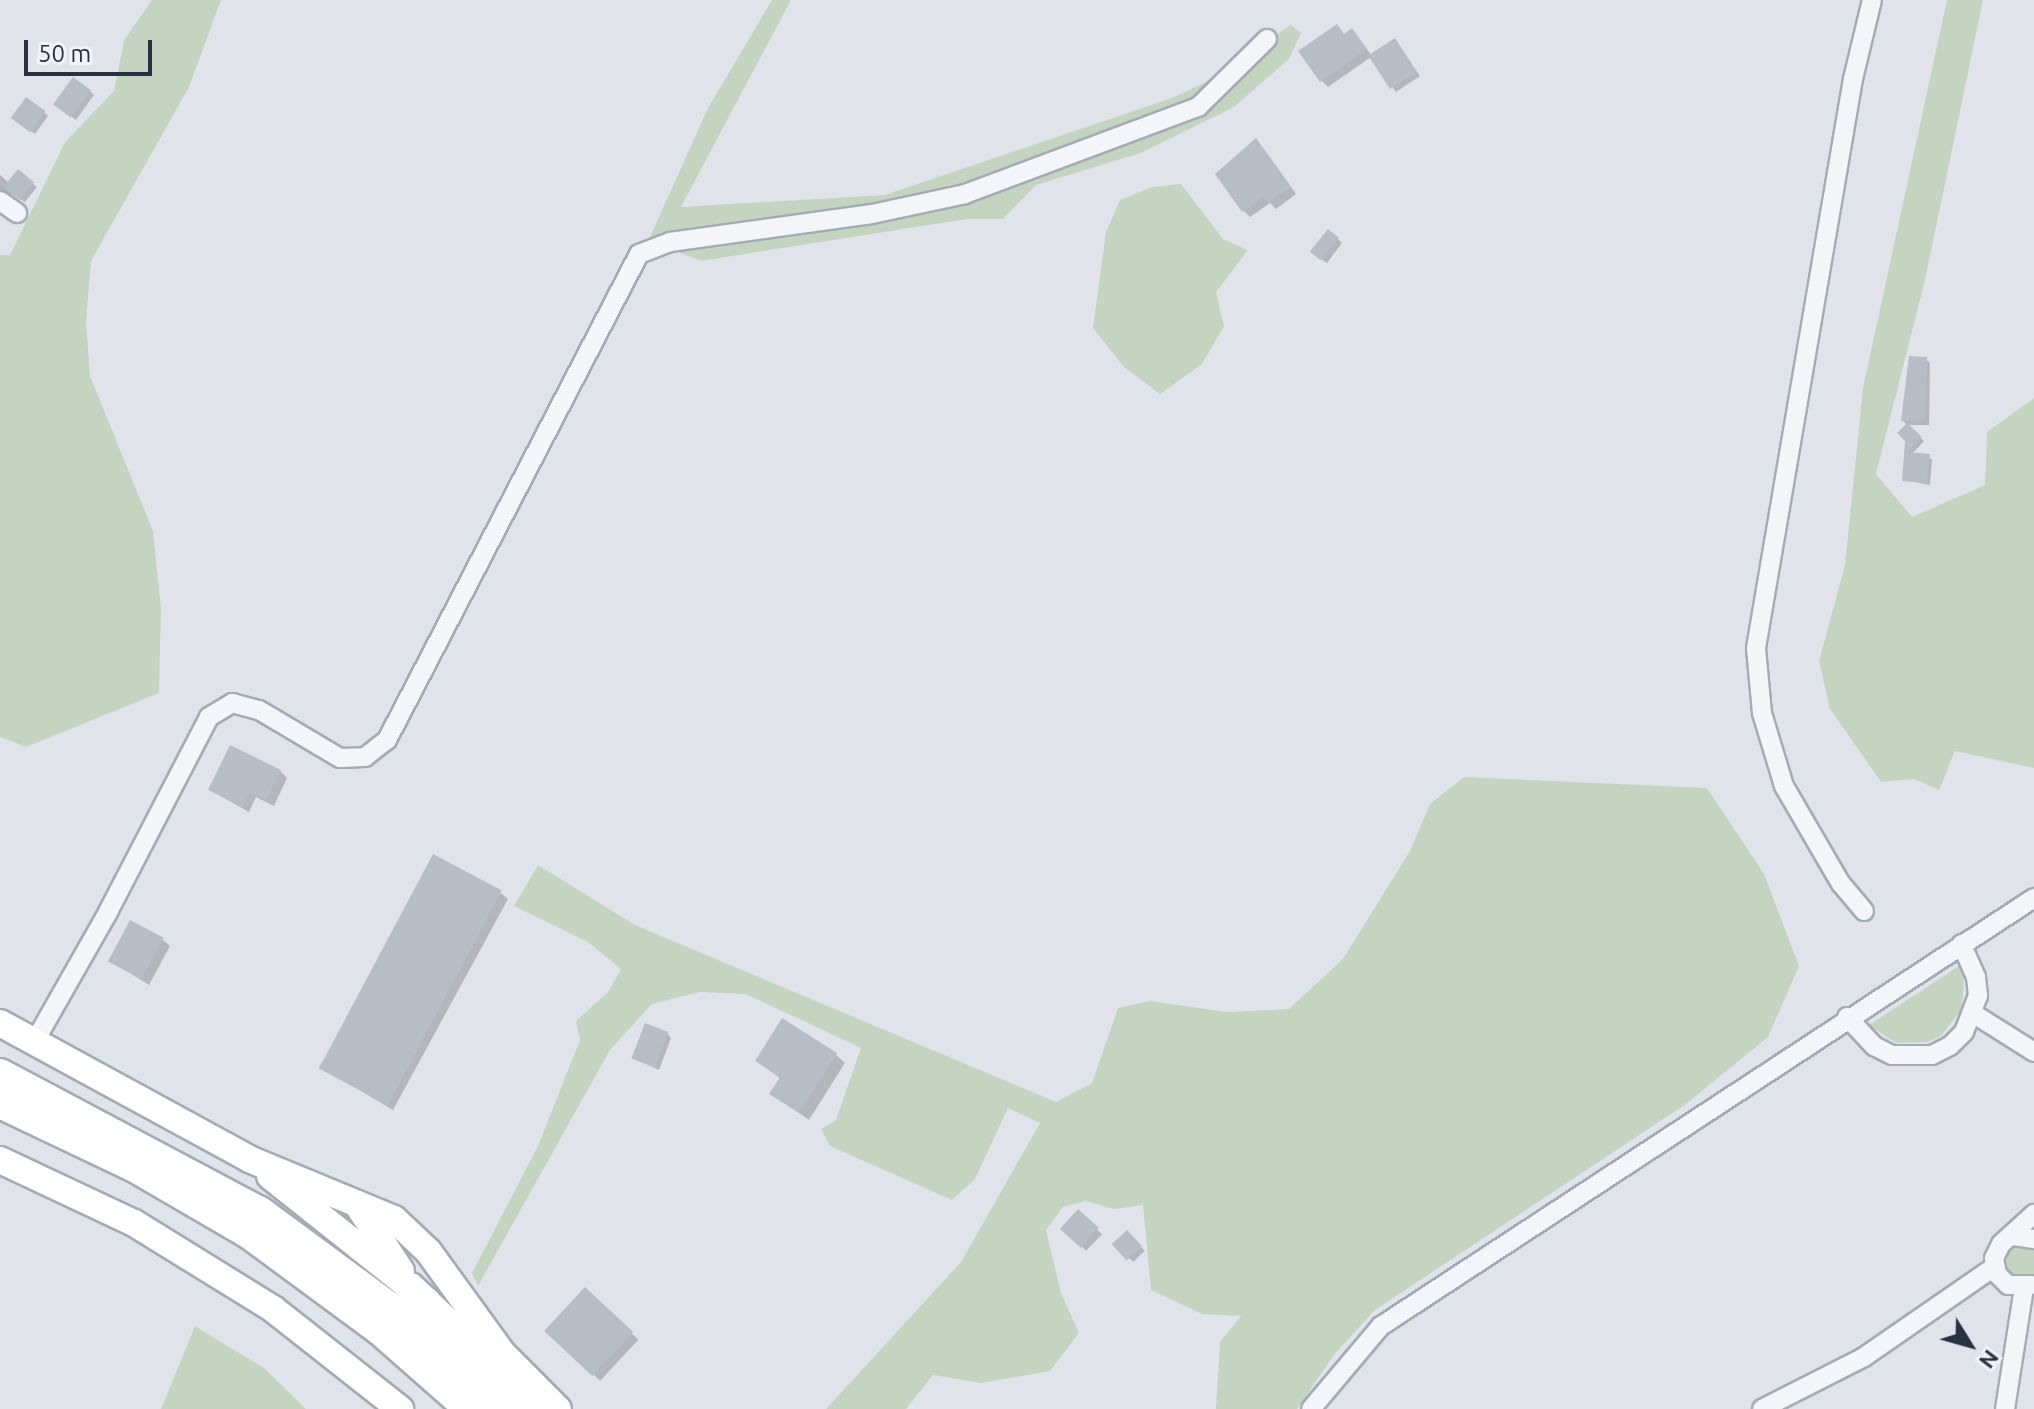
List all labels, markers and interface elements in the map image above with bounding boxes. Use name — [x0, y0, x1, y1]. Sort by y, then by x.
scale bar — [28, 24, 156, 74]
text: 50 m — [38, 40, 91, 67]
north arrow — [1930, 1305, 2010, 1385]
text: N — [1975, 1346, 2004, 1374]

